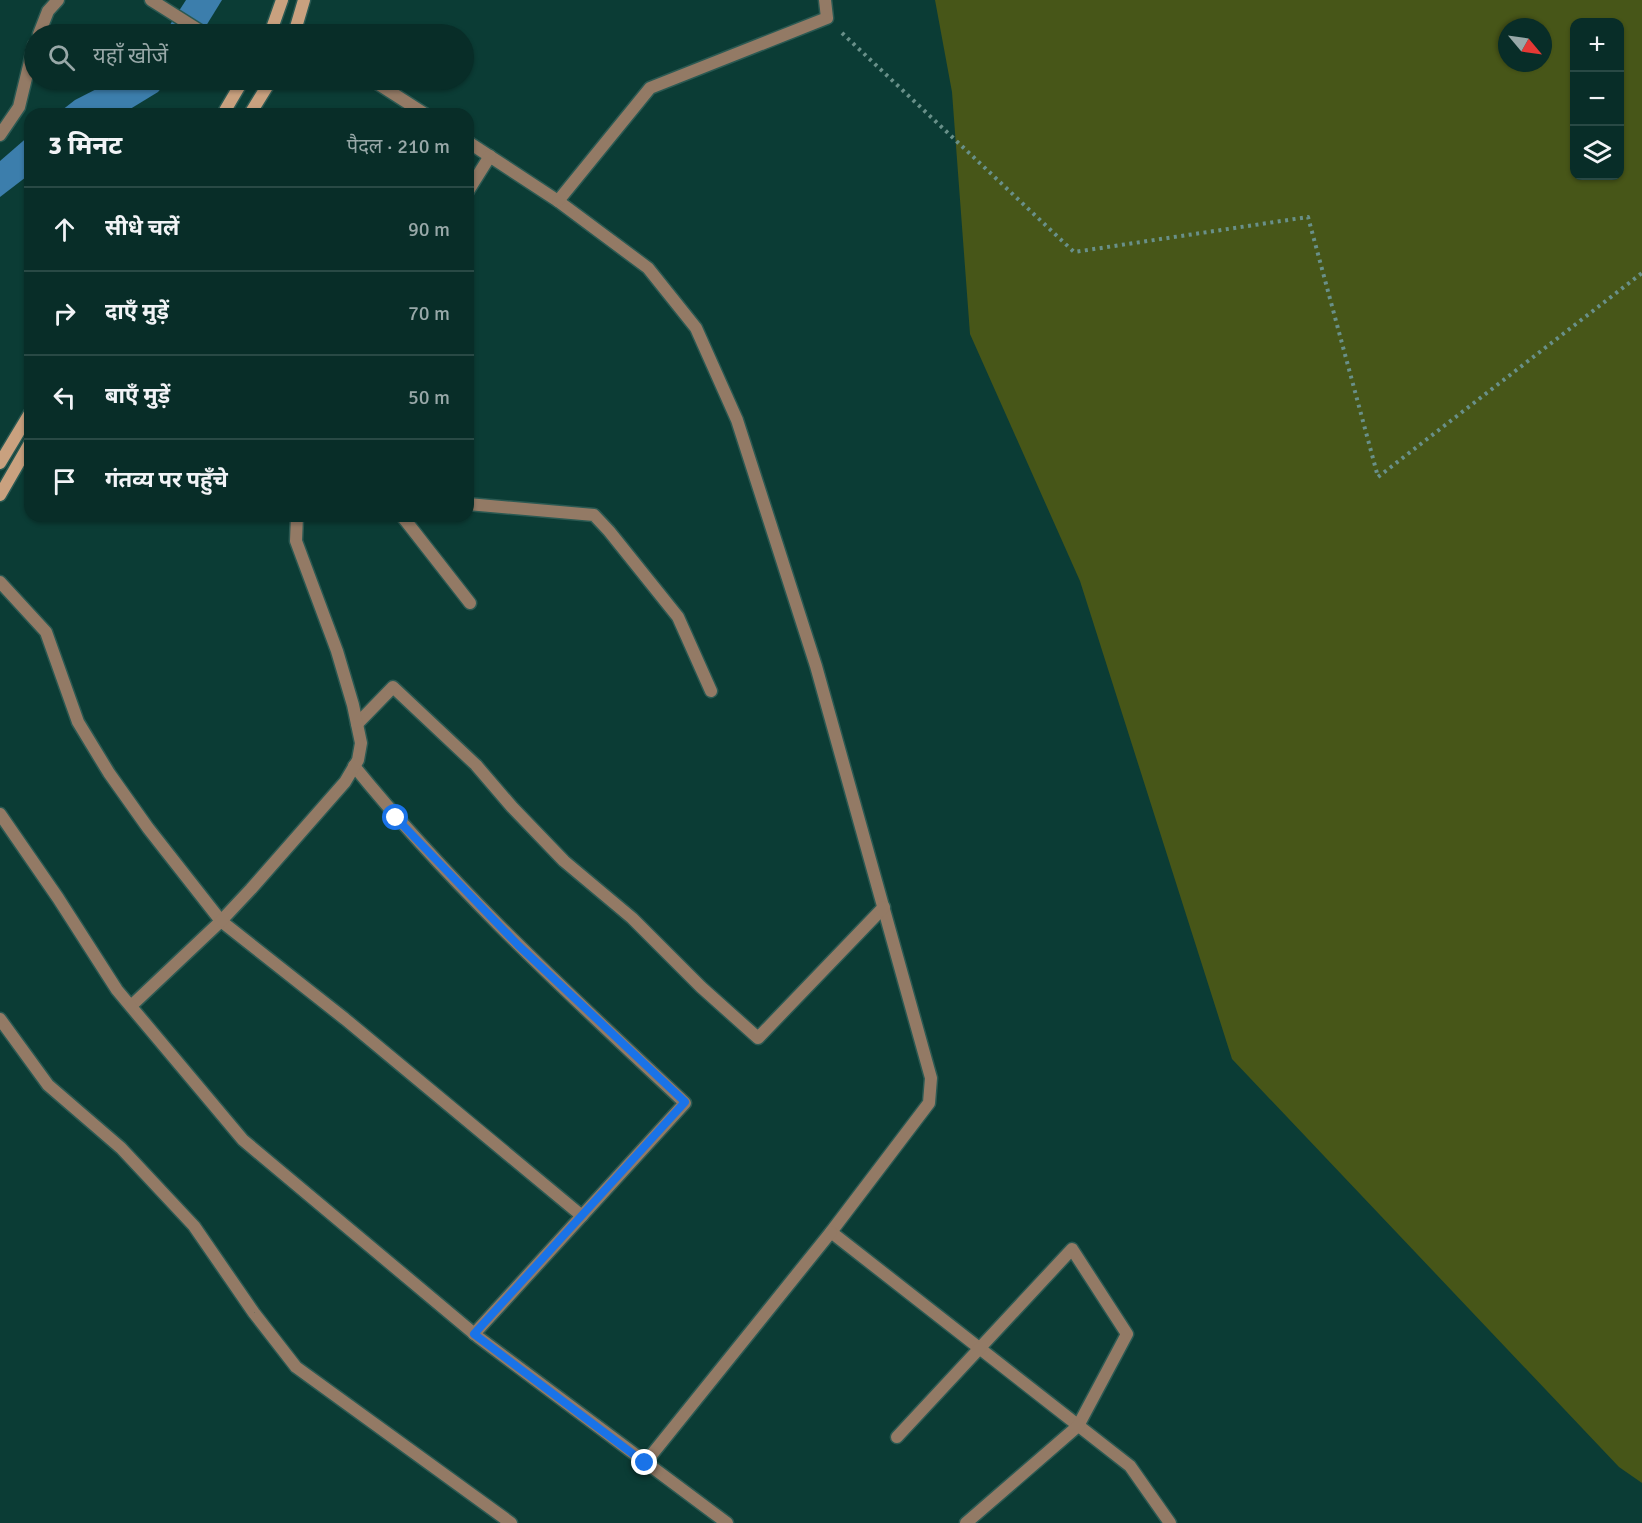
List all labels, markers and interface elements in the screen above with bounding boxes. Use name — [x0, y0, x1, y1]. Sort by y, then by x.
north arrow — [1498, 18, 1552, 72]
map controls — [1570, 18, 1624, 180]
button: + — [1570, 18, 1624, 72]
search box — [24, 24, 474, 90]
icon: search — [45, 41, 78, 74]
text: यहाँ खोजें — [93, 42, 168, 69]
button: − — [1570, 72, 1624, 126]
button: layers — [1570, 126, 1624, 180]
text: 3 मिनट — [48, 130, 122, 162]
text: पैदल · 210 m — [347, 134, 450, 159]
icon: ahead — [48, 213, 81, 246]
text: सीधे चलें — [105, 214, 179, 241]
text: 90 m — [408, 217, 450, 242]
icon: right — [48, 297, 81, 330]
text: दाएँ मुड़ें — [105, 298, 169, 325]
text: 70 m — [408, 301, 450, 326]
icon: left — [48, 381, 81, 414]
text: बाएँ मुड़ें — [105, 382, 170, 409]
text: 50 m — [408, 385, 450, 410]
icon: arrive — [48, 465, 81, 498]
text: गंतव्य पर पहुँचे — [105, 466, 228, 493]
route start — [382, 804, 408, 830]
route end — [631, 1449, 657, 1475]

